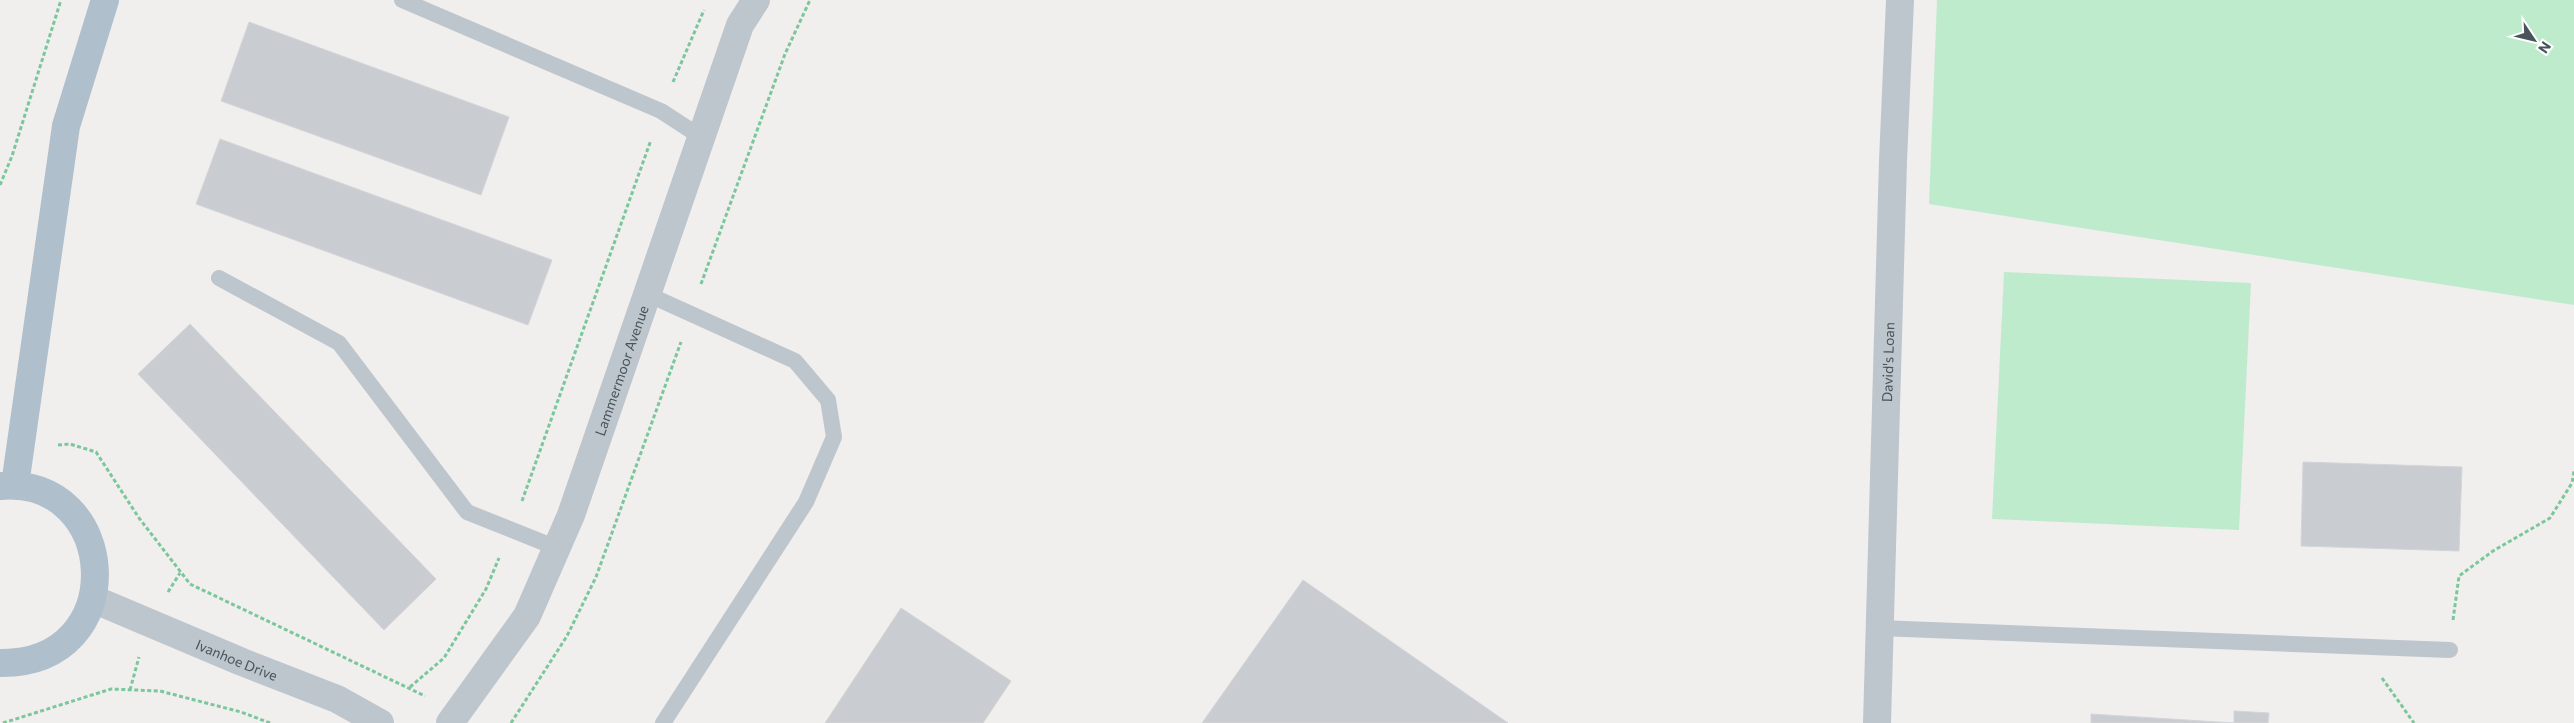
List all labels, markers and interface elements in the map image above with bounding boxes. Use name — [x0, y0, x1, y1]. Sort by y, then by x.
north arrow — [2509, 15, 2559, 65]
text: N — [2535, 39, 2555, 57]
street label: Lammermoor Avenue — [591, 303, 651, 438]
street label: David's Loan — [1878, 322, 1897, 402]
street label: Ivanhoe Drive — [193, 635, 280, 684]

